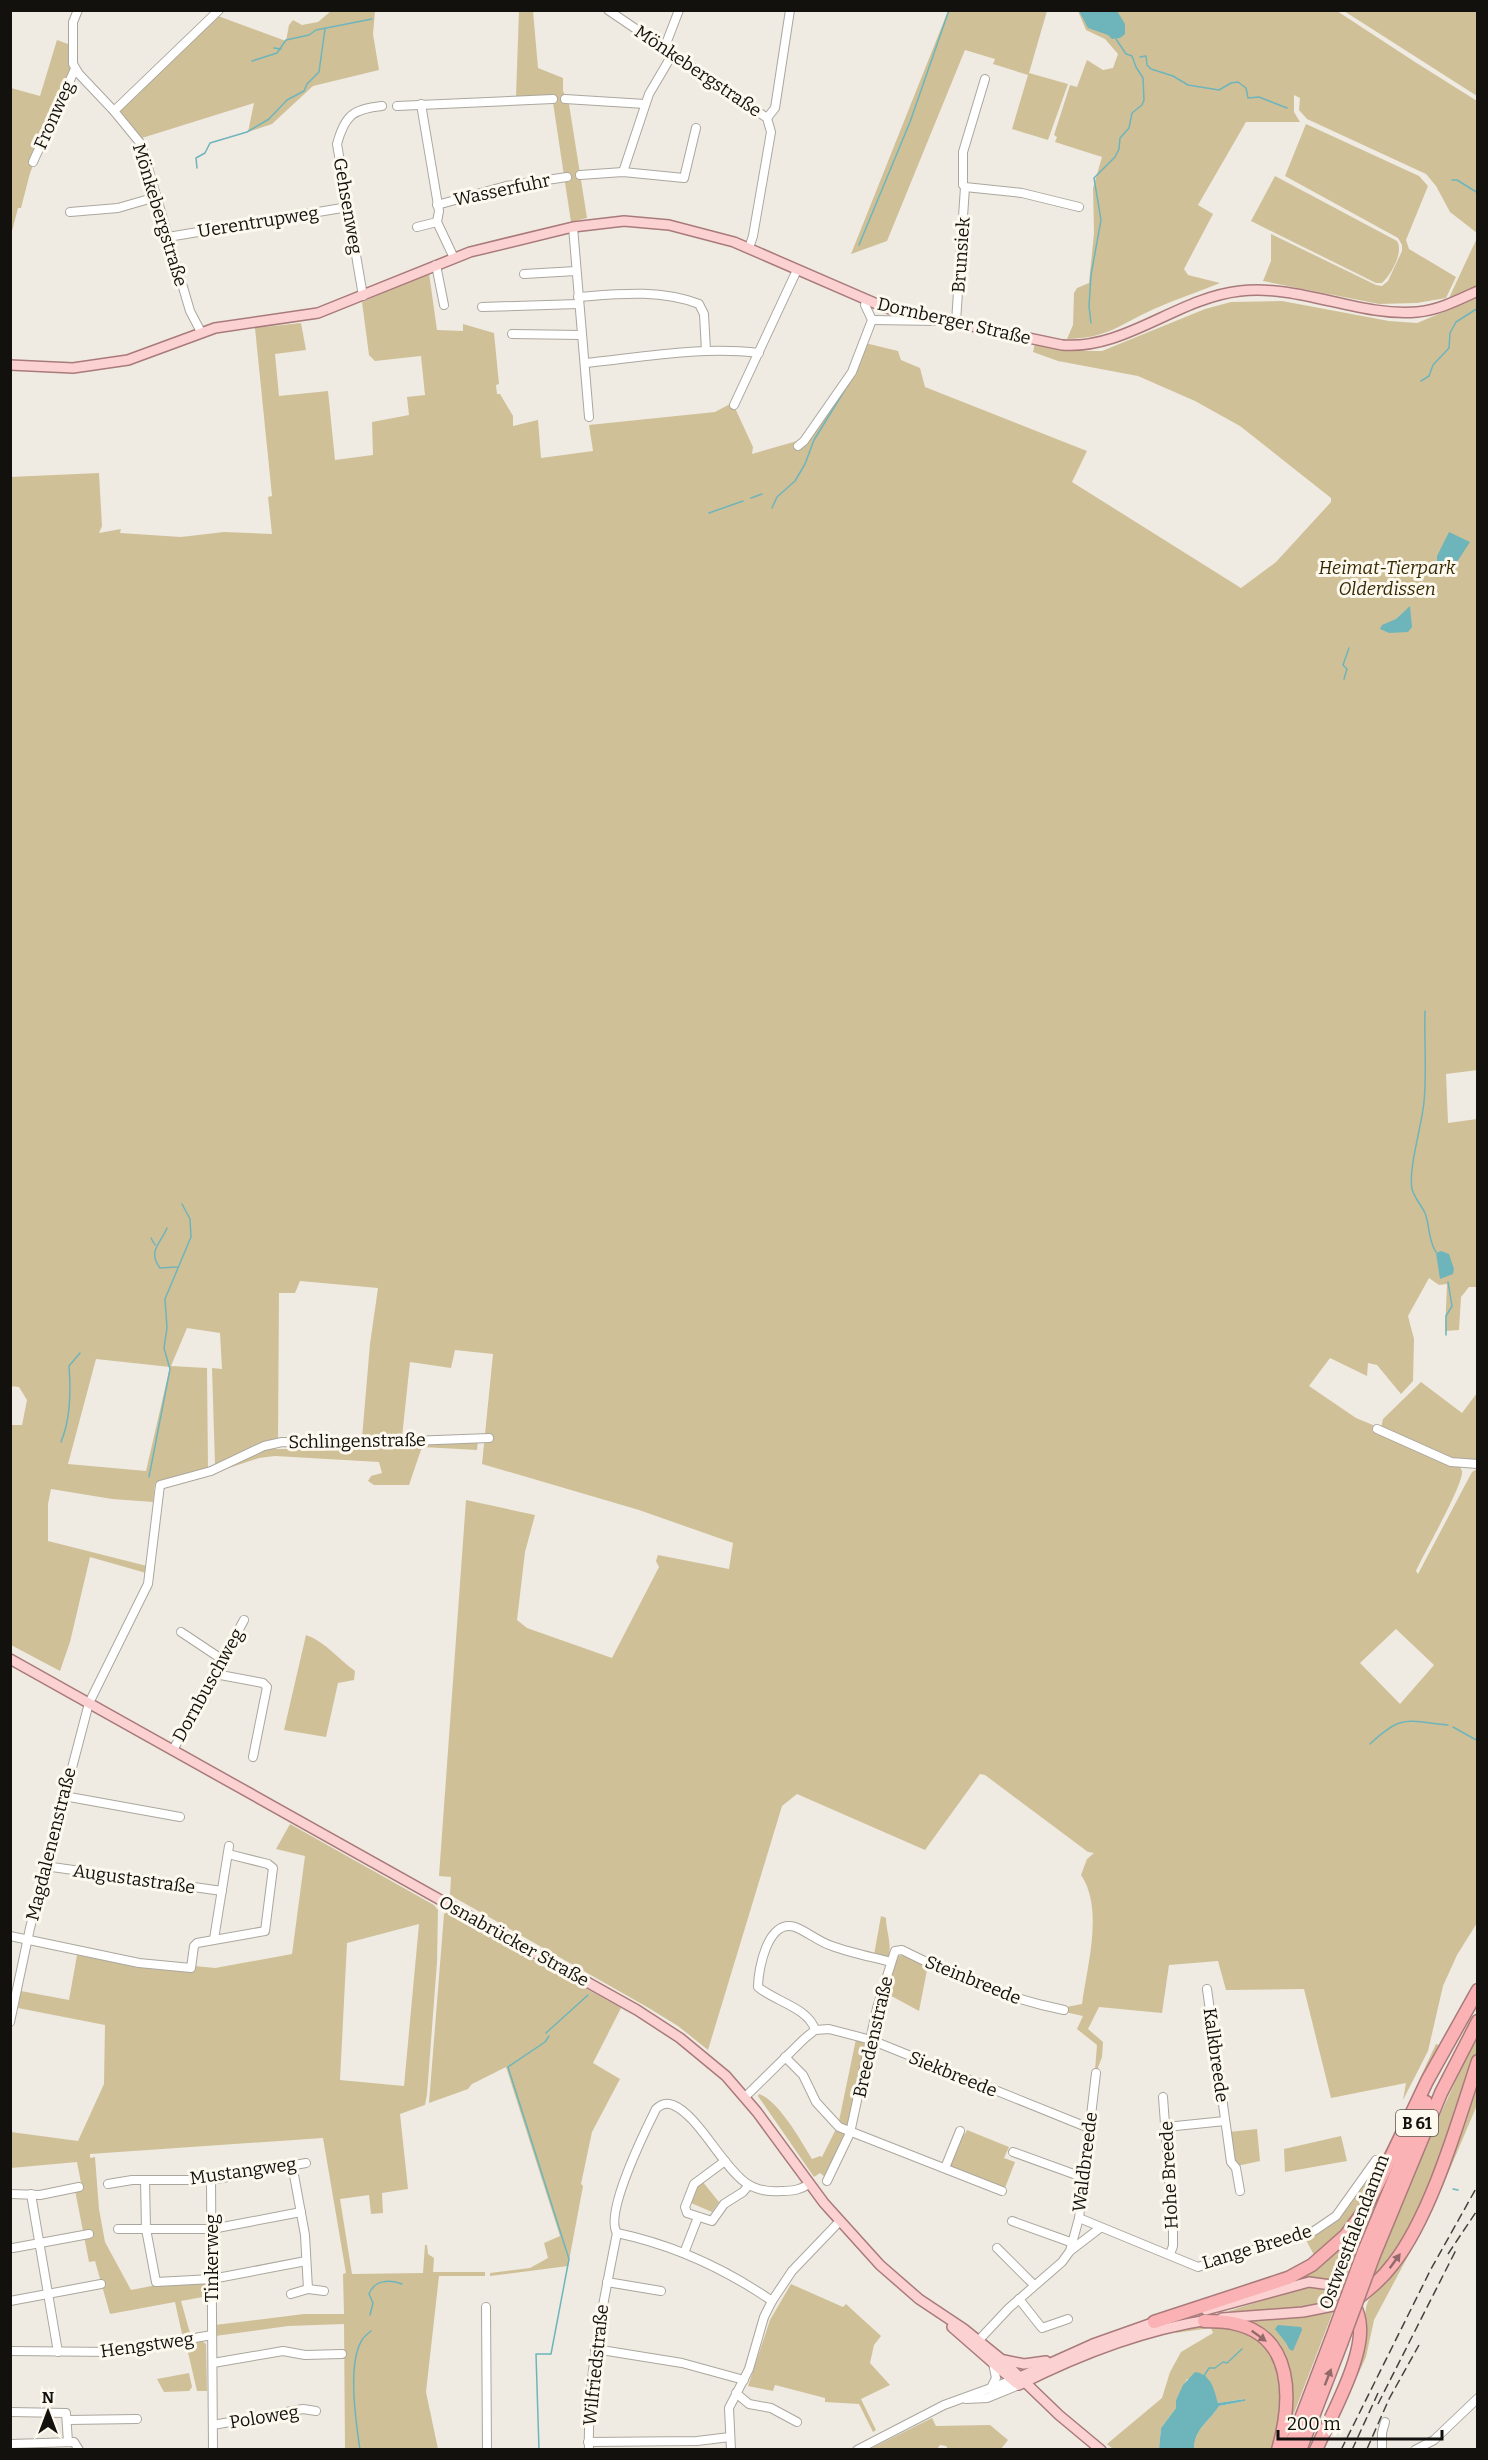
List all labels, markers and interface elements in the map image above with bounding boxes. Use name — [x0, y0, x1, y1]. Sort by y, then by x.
street label: Mönkebergstraße — [630, 20, 766, 122]
street label: Fronweg — [29, 77, 79, 153]
street label: Mönkebergstraße — [128, 141, 192, 289]
street label: Gehsenweg — [329, 156, 367, 256]
street label: Wasserfuhr — [452, 169, 552, 211]
street label: Uerentrupweg — [196, 202, 320, 242]
street label: Brunsiek — [947, 216, 975, 294]
street label: Dornberger Straße — [875, 293, 1033, 349]
park label: Heimat-Tierpark Olderdissen — [1319, 557, 1456, 600]
street label: Schlingenstraße — [288, 1429, 426, 1453]
street label: Dornbuschweg — [168, 1625, 248, 1745]
street label: Magdalenenstraße — [21, 1765, 81, 1923]
street label: Augustastraße — [71, 1860, 197, 1898]
street label: Osnabrücker Straße — [435, 1891, 593, 1991]
street label: Steinbreede — [922, 1951, 1024, 2009]
street label: Breedenstraße — [848, 1974, 898, 2100]
street label: Kalkbreede — [1198, 2006, 1234, 2104]
street label: Siekbreede — [906, 2046, 1000, 2102]
road number: B 61 — [1396, 2110, 1438, 2136]
street label: Waldbreede — [1068, 2111, 1102, 2213]
street label: Hohe Breede — [1155, 2120, 1183, 2230]
street label: Ostwestfalendamm — [1314, 2151, 1394, 2313]
street label: Mustangweg — [188, 2153, 298, 2189]
street label: Tinkerweg — [201, 2214, 223, 2302]
street label: Lange Breede — [1200, 2220, 1314, 2274]
one-way arrow — [1389, 2254, 1401, 2270]
street label: Wilfriedstraße — [579, 2303, 613, 2427]
street label: Hengstweg — [99, 2328, 195, 2362]
one-way arrow — [1251, 2330, 1267, 2342]
one-way arrow — [1324, 2368, 1333, 2386]
north arrow — [18, 2382, 78, 2442]
text: N — [42, 2388, 54, 2407]
street label: Poloweg — [228, 2401, 300, 2433]
scale bar — [1278, 2403, 1442, 2441]
text: 200 m — [1287, 2413, 1341, 2435]

